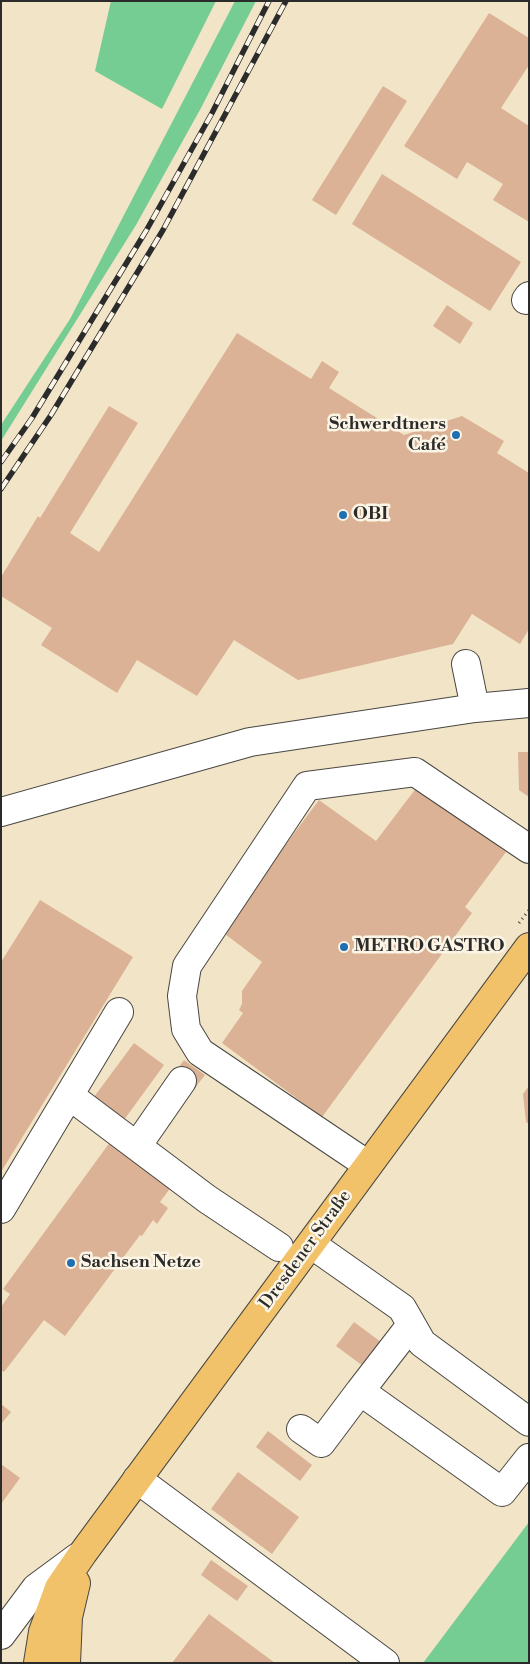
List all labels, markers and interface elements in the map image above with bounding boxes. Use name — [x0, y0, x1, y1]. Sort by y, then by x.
place label: Schwerdtners Café — [329, 414, 446, 456]
marker: Schwerdtners Café — [450, 429, 462, 441]
place label: OBI — [353, 504, 388, 526]
marker: OBI — [337, 509, 349, 521]
place label: METRO GASTRO — [354, 936, 505, 958]
marker: METRO GASTRO — [338, 941, 350, 953]
street label: Dresdener Straße — [256, 1186, 356, 1314]
place label: Sachsen Netze — [81, 1252, 201, 1274]
marker: Sachsen Netze — [65, 1257, 77, 1269]

